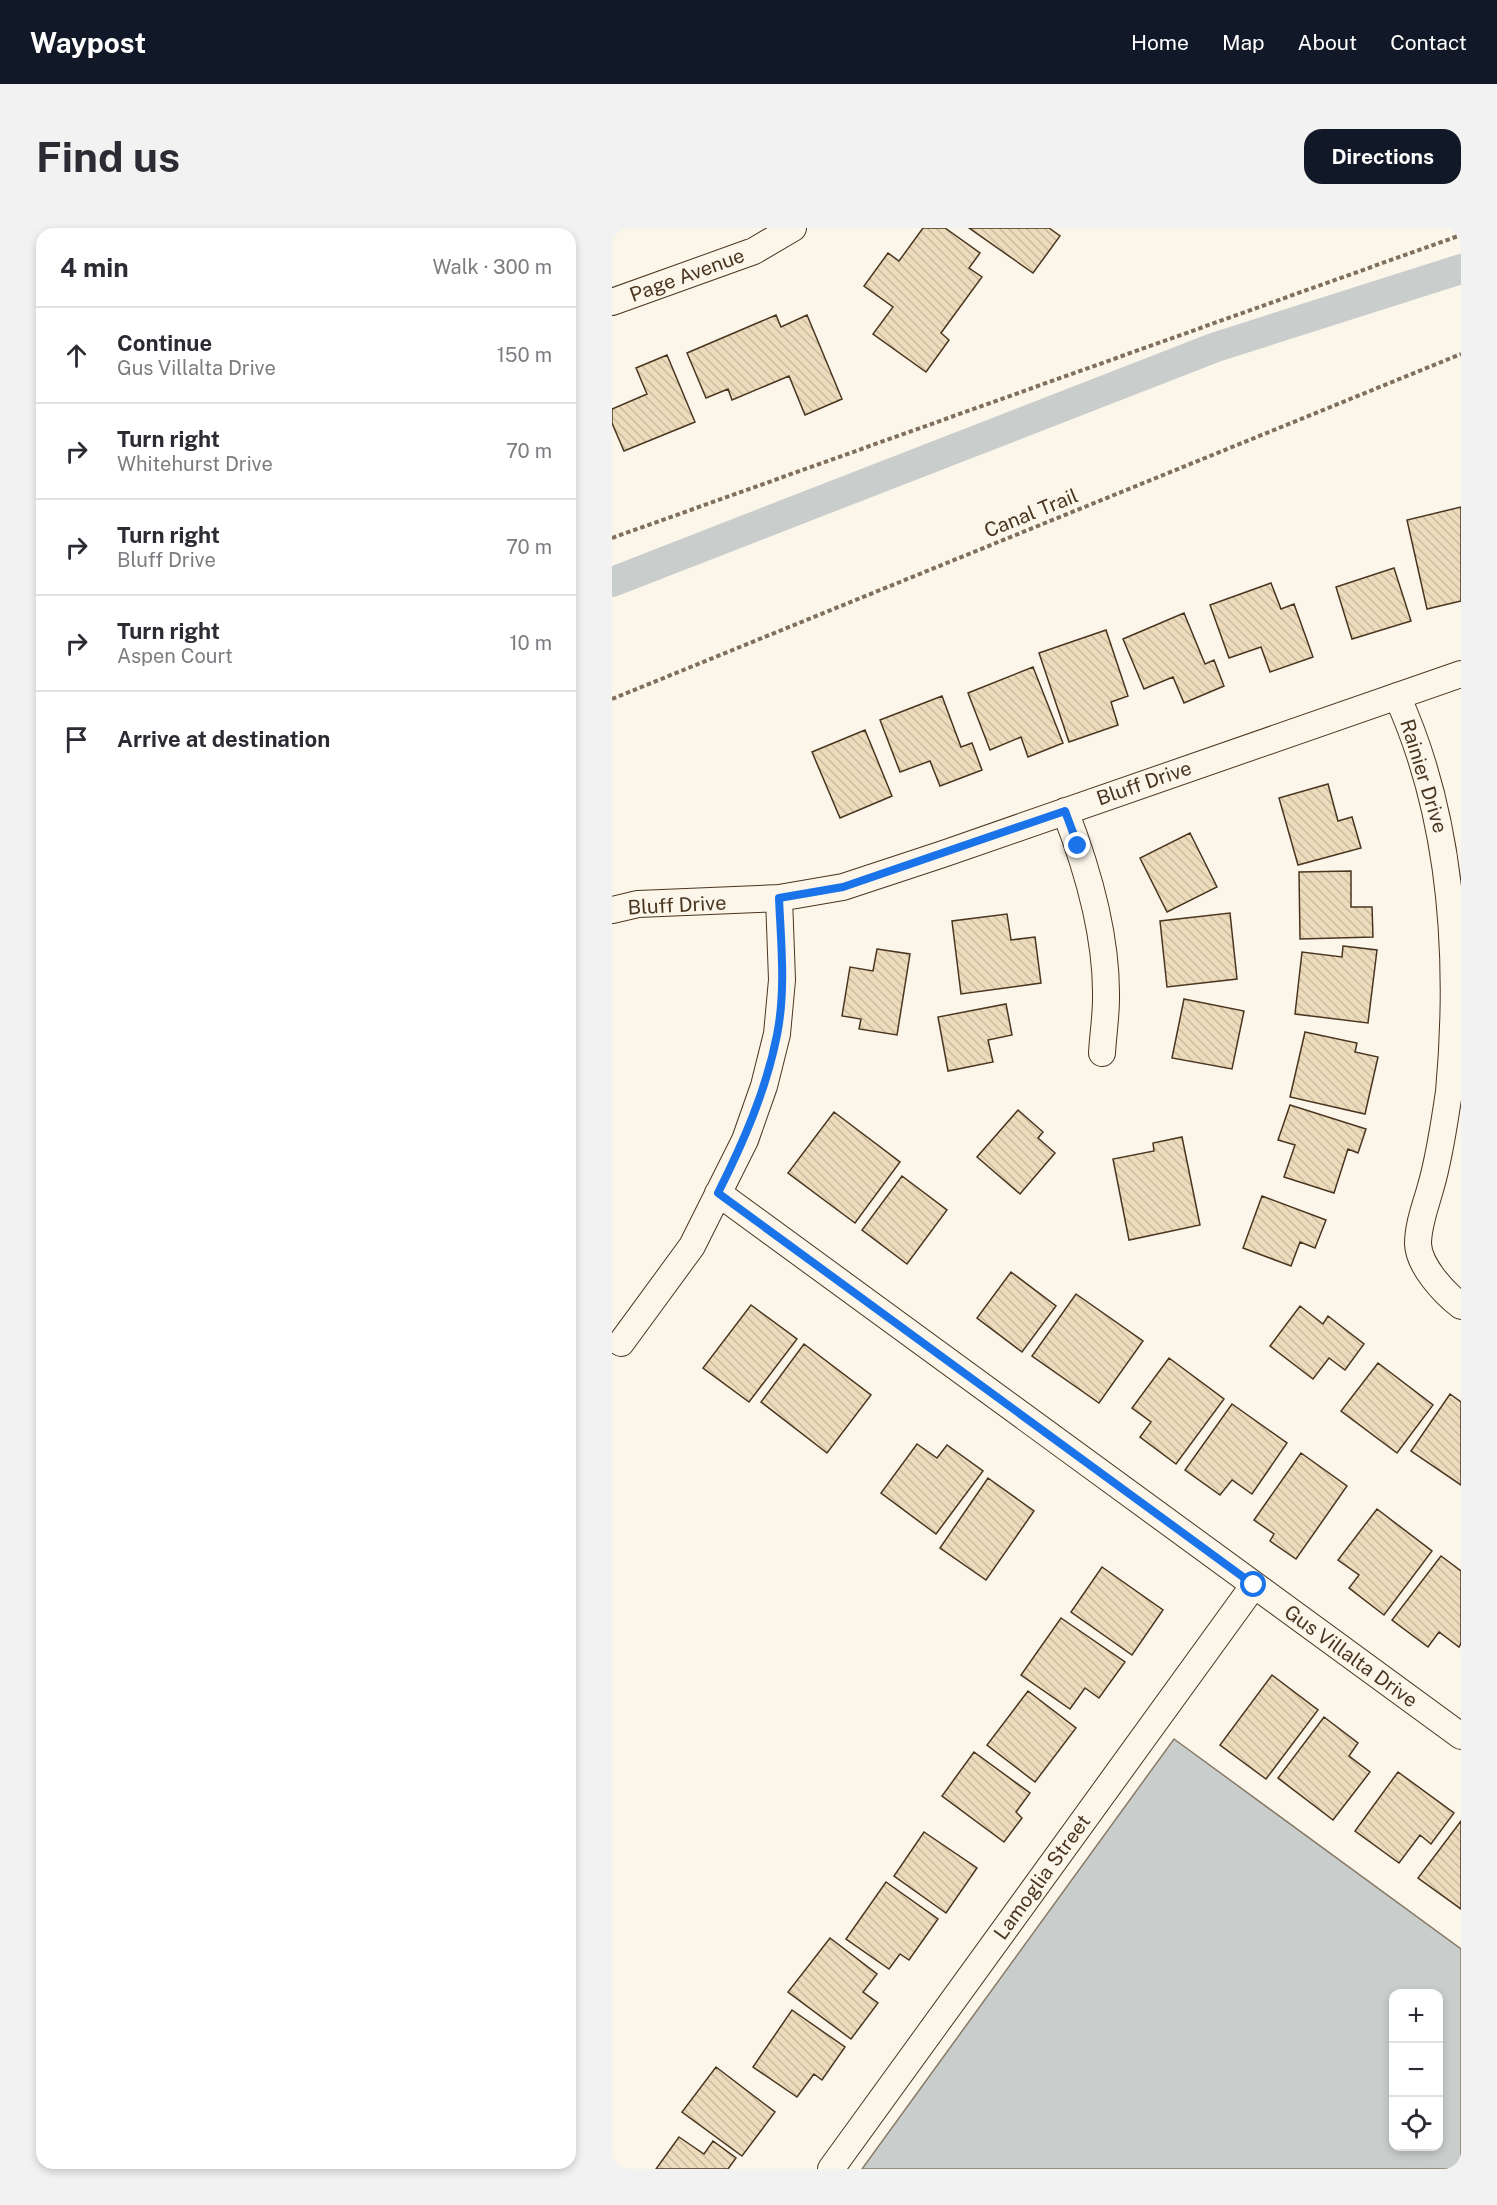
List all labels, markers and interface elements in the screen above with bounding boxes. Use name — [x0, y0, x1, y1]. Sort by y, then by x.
text: Waypost — [30, 26, 146, 59]
text: Home — [1131, 30, 1189, 55]
text: Map — [1222, 30, 1265, 55]
text: About — [1298, 30, 1357, 55]
text: Contact — [1390, 30, 1467, 55]
button: Directions — [1304, 129, 1461, 184]
text: Find us — [36, 132, 180, 181]
street label: Page Avenue — [626, 243, 748, 307]
text: 4 min — [60, 252, 129, 283]
text: Walk · 300 m — [432, 255, 552, 279]
text: Continue — [117, 330, 212, 356]
icon: ahead — [60, 339, 93, 372]
text: 150 m — [497, 343, 552, 367]
text: Gus Villalta Drive — [117, 356, 276, 380]
text: Turn right — [117, 426, 220, 452]
icon: right — [60, 435, 93, 468]
text: 70 m — [506, 439, 552, 463]
text: Whitehurst Drive — [117, 452, 273, 476]
street label: Canal Trail — [981, 483, 1081, 543]
text: Turn right — [117, 522, 220, 548]
icon: right — [60, 531, 93, 564]
text: 70 m — [506, 535, 552, 559]
text: Bluff Drive — [117, 548, 216, 572]
text: Turn right — [117, 618, 220, 644]
icon: right — [60, 627, 93, 660]
text: 10 m — [509, 631, 552, 655]
text: Aspen Court — [117, 644, 233, 668]
street label: Rainier Drive — [1395, 716, 1453, 836]
icon: arrive — [60, 723, 93, 756]
text: Arrive at destination — [117, 726, 330, 752]
street label: Bluff Drive — [1093, 756, 1195, 810]
route end — [1064, 832, 1090, 858]
street label: Bluff Drive — [627, 890, 727, 920]
route start — [1240, 1571, 1266, 1597]
street label: Gus Villalta Drive — [1280, 1600, 1422, 1712]
street label: Lamoglia Street — [989, 1810, 1095, 1944]
map controls — [1389, 1989, 1443, 2151]
button: + — [1389, 1989, 1443, 2043]
button: − — [1389, 2043, 1443, 2097]
button: locate — [1389, 2097, 1443, 2151]

